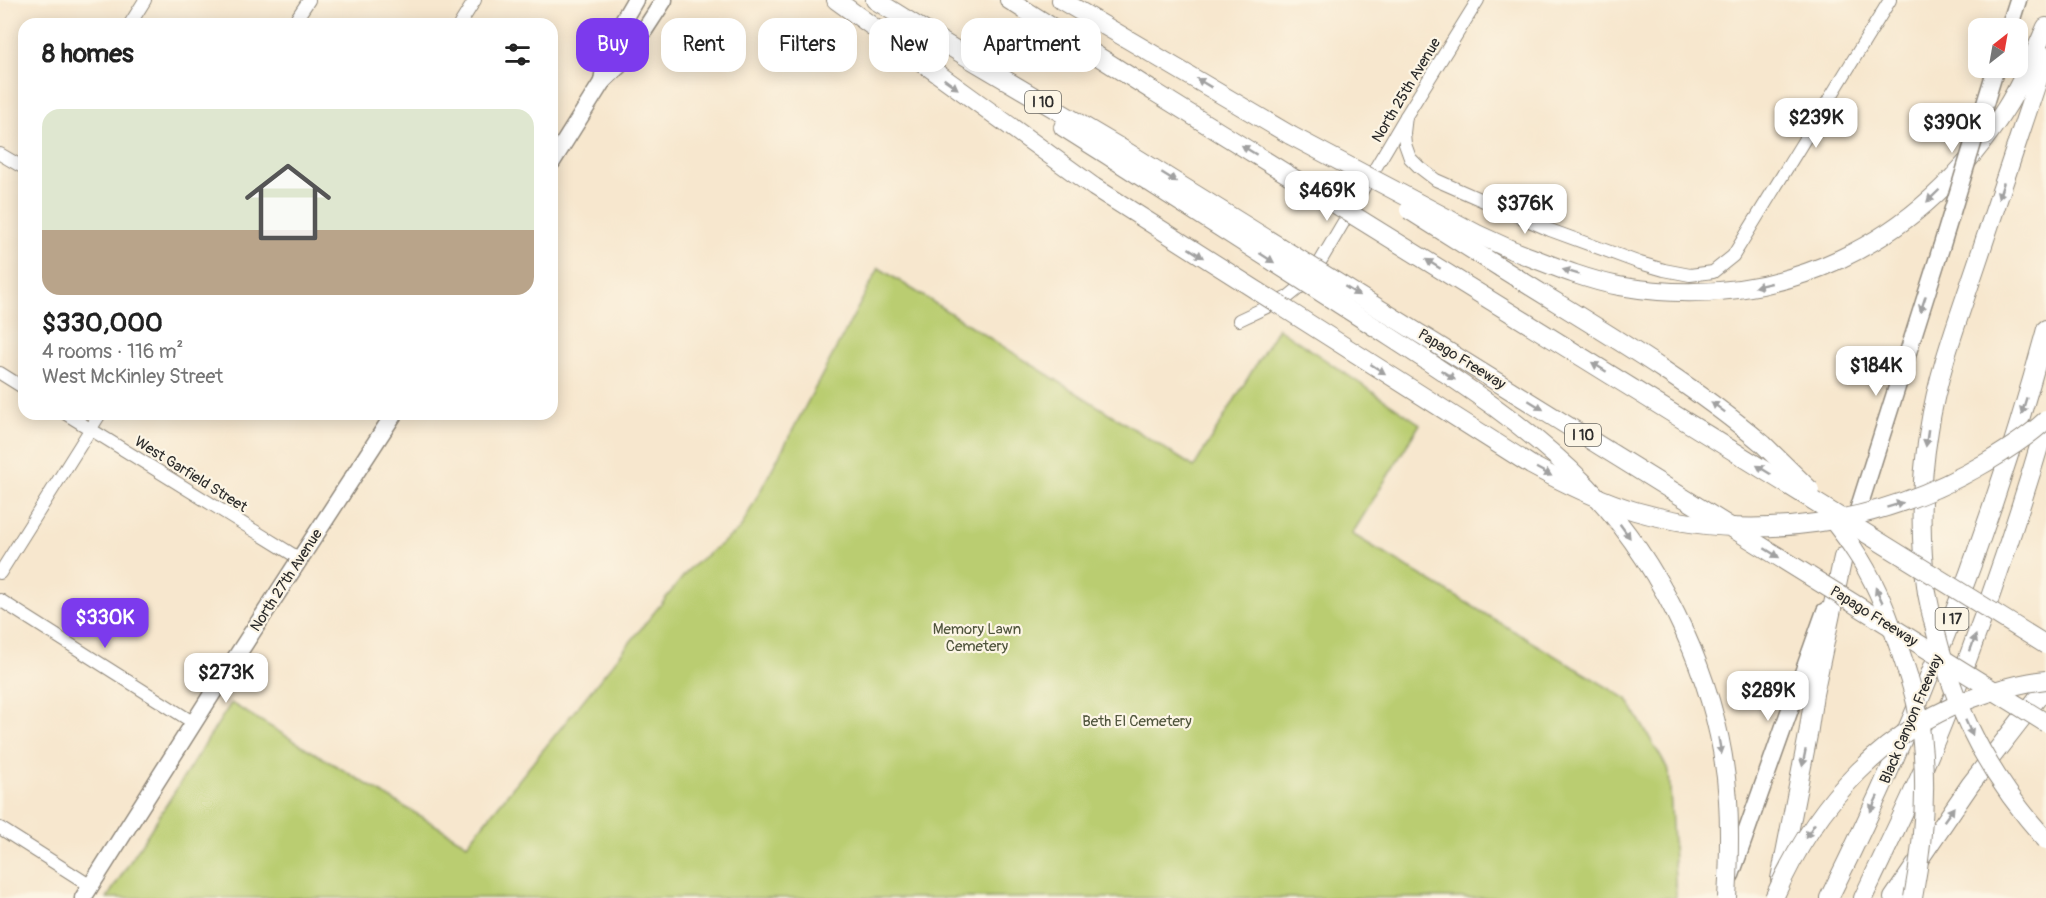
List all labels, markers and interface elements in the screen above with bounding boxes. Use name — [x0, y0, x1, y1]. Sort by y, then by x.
chip: Buy — [576, 18, 649, 72]
chip: Rent — [661, 18, 746, 72]
chip: Filters — [758, 18, 857, 72]
chip: New — [869, 18, 949, 72]
chip: Apartment — [961, 18, 1101, 72]
north arrow — [1968, 18, 2028, 78]
map controls — [1968, 18, 2028, 78]
street label: North 25th Avenue — [1368, 34, 1445, 146]
text: 8 homes — [42, 38, 134, 70]
icon: filters — [501, 38, 534, 71]
one-way arrow — [942, 78, 958, 90]
one-way arrow — [1195, 78, 1212, 88]
road number: I 10 — [1025, 91, 1061, 113]
pin: $239K — [1774, 98, 1858, 149]
pin: $390K — [1910, 103, 1994, 154]
text: $239K — [1789, 105, 1843, 130]
text: $390K — [1923, 110, 1981, 135]
one-way arrow — [1241, 145, 1258, 156]
icon: home — [234, 148, 342, 256]
pin: $469K — [1285, 171, 1369, 222]
one-way arrow — [1161, 172, 1177, 183]
text: $469K — [1299, 178, 1355, 203]
one-way arrow — [1996, 182, 2005, 200]
pin: $376K — [1483, 184, 1567, 235]
one-way arrow — [1926, 189, 1941, 203]
text: $376K — [1497, 191, 1553, 216]
one-way arrow — [1188, 247, 1204, 258]
one-way arrow — [1259, 252, 1275, 263]
one-way arrow — [1425, 259, 1441, 270]
one-way arrow — [1562, 266, 1580, 276]
one-way arrow — [1753, 281, 1772, 290]
one-way arrow — [1344, 286, 1360, 297]
one-way arrow — [1918, 295, 1927, 313]
text: $330,000 — [42, 307, 163, 339]
street label: Papago Freeway — [1414, 325, 1510, 394]
text: 4 rooms · 116 m² — [42, 339, 183, 364]
pin: $184K — [1834, 346, 1918, 397]
text: $184K — [1850, 353, 1902, 378]
one-way arrow — [1591, 362, 1607, 373]
text: West McKinley Street — [42, 364, 223, 389]
one-way arrow — [1370, 364, 1386, 375]
one-way arrow — [1440, 370, 1457, 381]
one-way arrow — [2019, 397, 2028, 415]
one-way arrow — [1528, 400, 1544, 411]
one-way arrow — [1710, 401, 1726, 414]
road number: I 10 — [1565, 424, 1601, 446]
one-way arrow — [1923, 429, 1932, 448]
street label: West Garfield Street — [131, 432, 251, 517]
one-way arrow — [1756, 465, 1772, 476]
one-way arrow — [1536, 467, 1553, 477]
one-way arrow — [1886, 500, 1904, 509]
one-way arrow — [1619, 523, 1631, 539]
street label: North 27th Avenue — [246, 525, 327, 635]
one-way arrow — [1764, 547, 1781, 558]
street label: Papago Freeway — [1826, 582, 1922, 651]
one-way arrow — [1874, 587, 1883, 604]
pin: $330K — [63, 598, 147, 649]
text: $330K — [76, 605, 134, 630]
road number: I 17 — [1936, 608, 1968, 630]
park label: Memory Lawn Cemetery — [933, 620, 1021, 656]
one-way arrow — [1969, 634, 1979, 652]
street label: Black Canyon Freeway — [1876, 651, 1948, 787]
pin: $273K — [184, 653, 268, 704]
text: $273K — [198, 660, 254, 685]
pin: $289K — [1726, 671, 1810, 722]
text: $289K — [1741, 678, 1795, 703]
park label: Beth El Cemetery — [1082, 712, 1192, 731]
one-way arrow — [1965, 720, 1974, 737]
one-way arrow — [1716, 737, 1725, 756]
one-way arrow — [1799, 749, 1808, 768]
one-way arrow — [1870, 796, 1879, 813]
one-way arrow — [1943, 807, 1955, 823]
one-way arrow — [1805, 823, 1816, 839]

